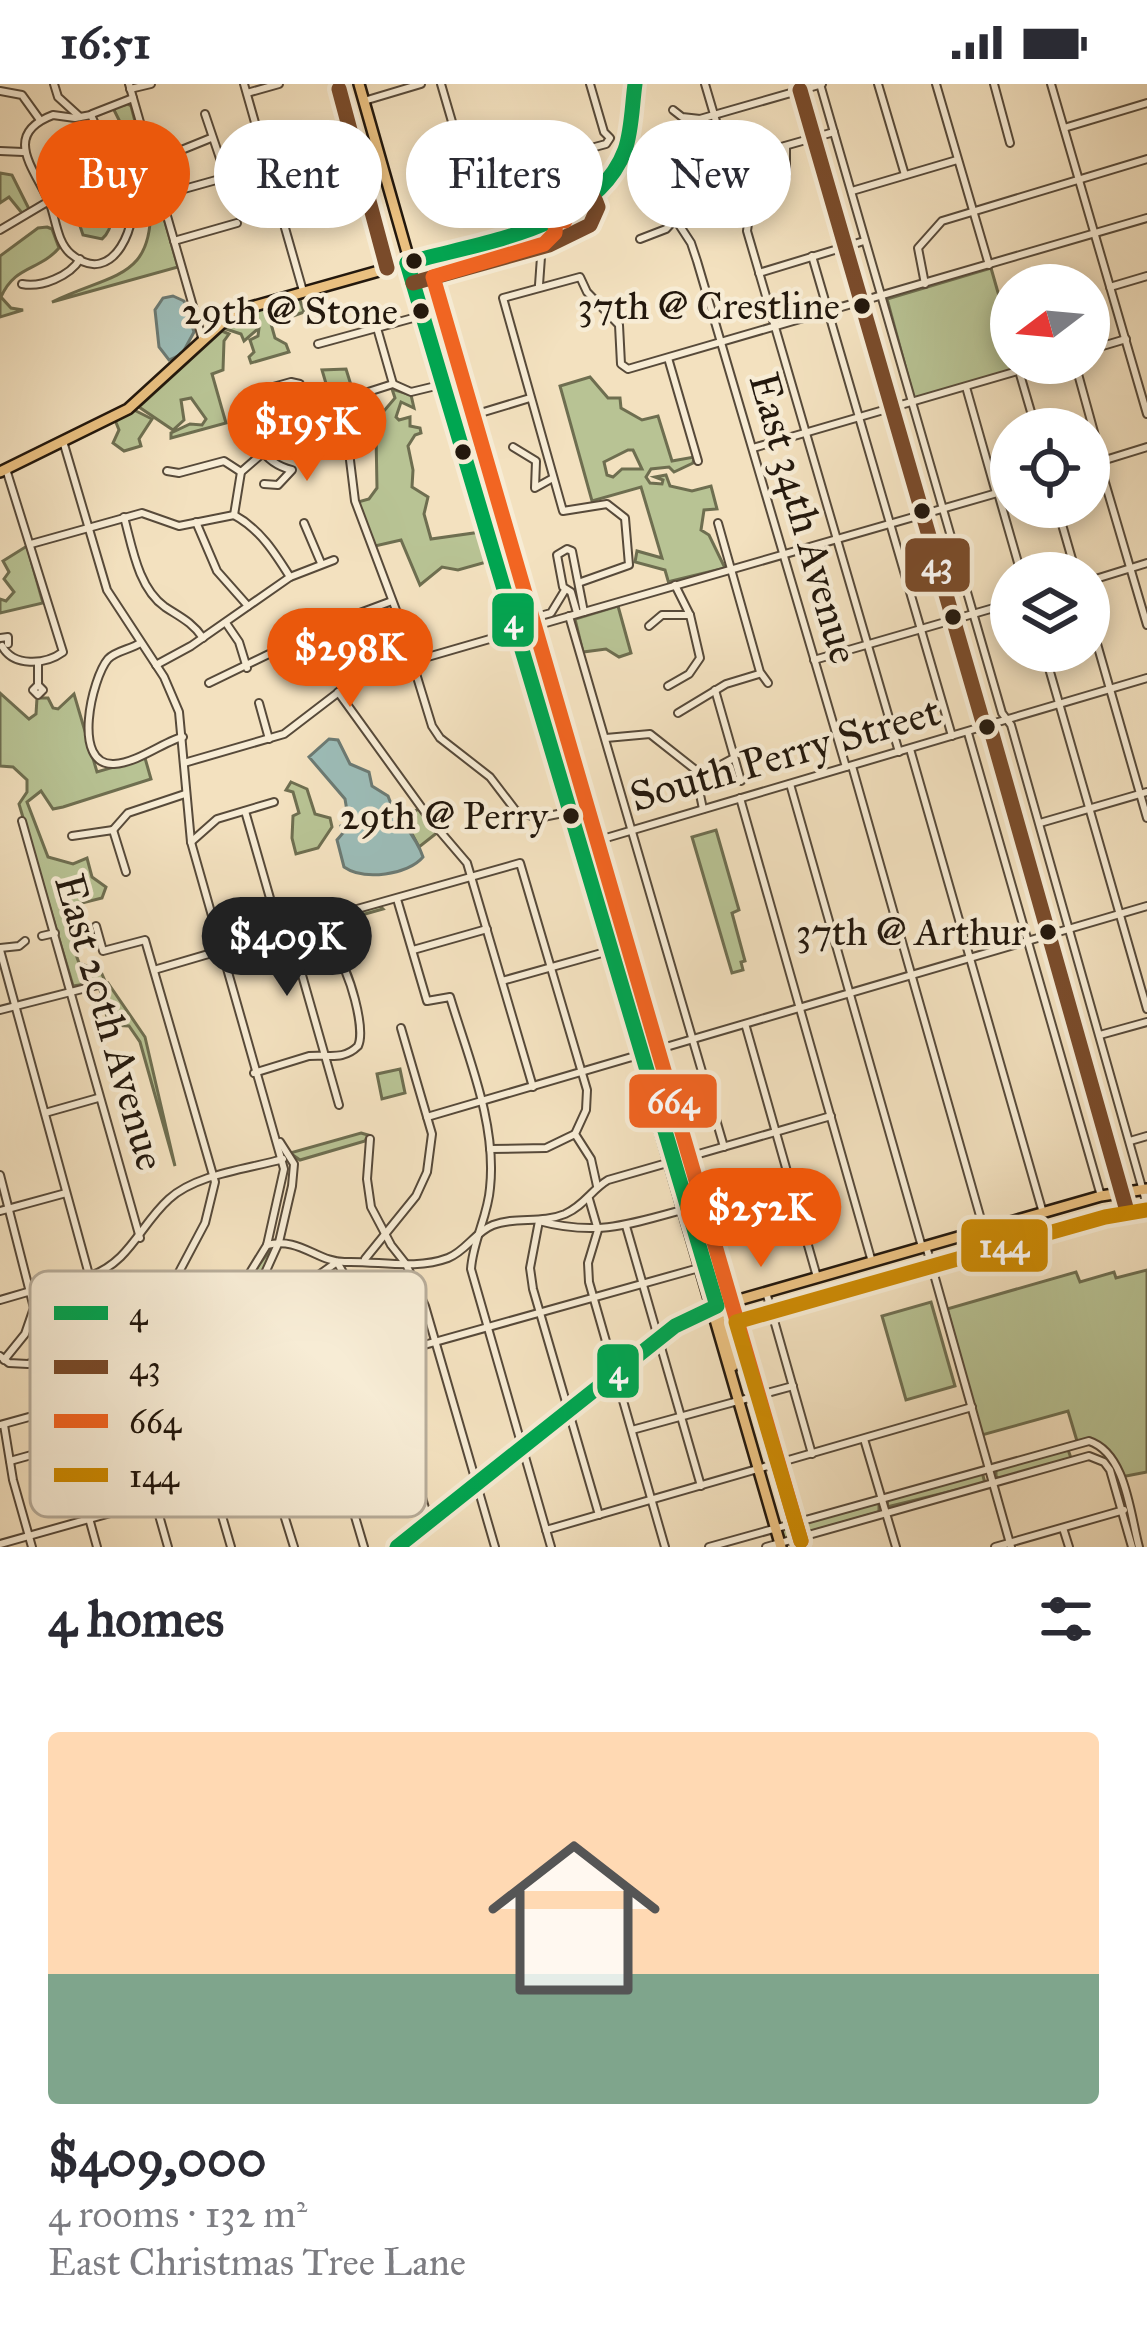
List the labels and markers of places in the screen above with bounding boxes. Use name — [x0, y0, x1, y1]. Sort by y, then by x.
unlabelled marker — [403, 250, 425, 272]
place label: 37th @ Crestline — [577, 282, 840, 330]
place label: 29th @ Stone — [182, 287, 398, 335]
marker: 37th @ Crestline — [851, 295, 873, 317]
marker: 29th @ Stone — [410, 300, 432, 322]
pin: $195K — [223, 382, 391, 484]
unlabelled marker — [452, 441, 474, 463]
unlabelled marker — [911, 500, 933, 522]
unlabelled marker — [942, 606, 964, 628]
pin: $298K — [266, 608, 434, 710]
unlabelled marker — [976, 716, 998, 738]
place label: 29th @ Perry — [340, 792, 549, 840]
marker: 29th @ Perry — [560, 805, 582, 827]
pin: $409K — [203, 897, 371, 999]
place label: 37th @ Arthur — [796, 908, 1026, 956]
marker: 37th @ Arthur — [1037, 921, 1059, 943]
pin: $252K — [677, 1168, 845, 1270]

